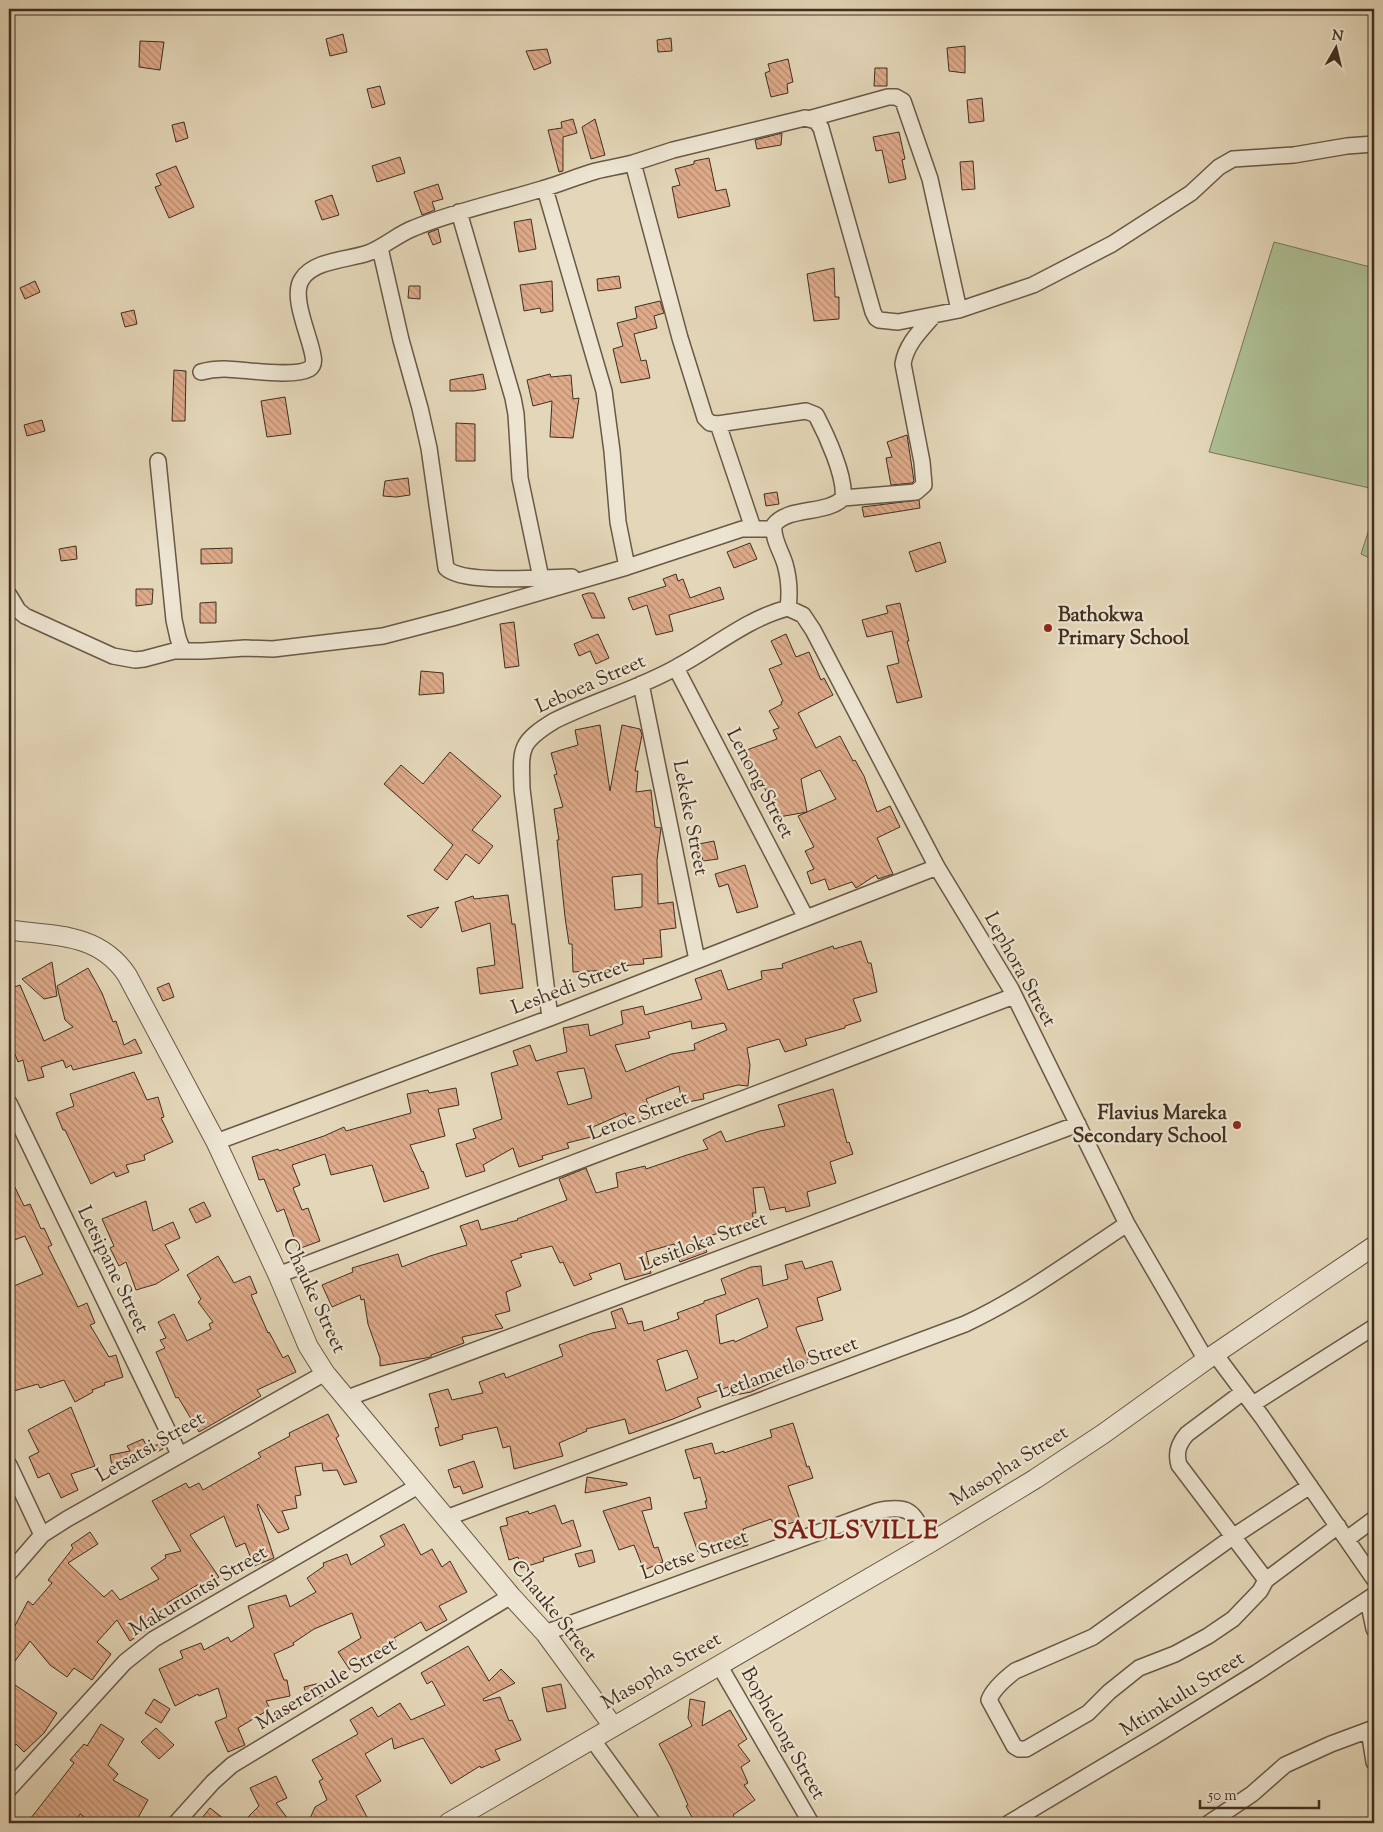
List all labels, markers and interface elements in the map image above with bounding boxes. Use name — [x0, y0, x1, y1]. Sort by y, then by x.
north arrow — [1310, 22, 1360, 72]
text: N — [1331, 26, 1344, 48]
place label: Bathokwa Primary School — [1058, 602, 1190, 654]
marker: Bathokwa Primary School — [1042, 622, 1054, 634]
street label: Leboea Street — [531, 648, 651, 722]
street label: Lenong Street — [718, 724, 800, 844]
street label: Lekeke Street — [664, 758, 714, 878]
street label: Lephora Street — [975, 907, 1063, 1033]
street label: Leshedi Street — [507, 952, 633, 1024]
street label: Leroe Street — [585, 1085, 693, 1149]
place label: Flavius Mareka Secondary School — [1072, 1100, 1228, 1152]
marker: Flavius Mareka Secondary School — [1231, 1119, 1243, 1131]
street label: Letsipane Street — [69, 1201, 156, 1339]
street label: Lesitloka Street — [636, 1205, 772, 1281]
street label: Chauke Street — [274, 1234, 352, 1358]
street label: Letlametlo Street — [714, 1330, 862, 1408]
street label: Letsatsi Street — [91, 1405, 211, 1491]
street label: Masopha Street — [945, 1419, 1075, 1515]
district label: SAULSVILLE — [773, 1514, 939, 1550]
street label: Loetse Street — [637, 1523, 753, 1589]
street label: Makuruntsi Street — [124, 1539, 274, 1645]
street label: Chauke Street — [503, 1555, 603, 1669]
street label: Masopha Street — [597, 1626, 727, 1718]
street label: Maseremule Street — [251, 1631, 403, 1739]
street label: Mtimkulu Street — [1115, 1645, 1251, 1745]
street label: Bophelong Street — [732, 1662, 832, 1806]
scale bar — [1200, 1777, 1319, 1809]
text: 50 m — [1207, 1786, 1237, 1807]

